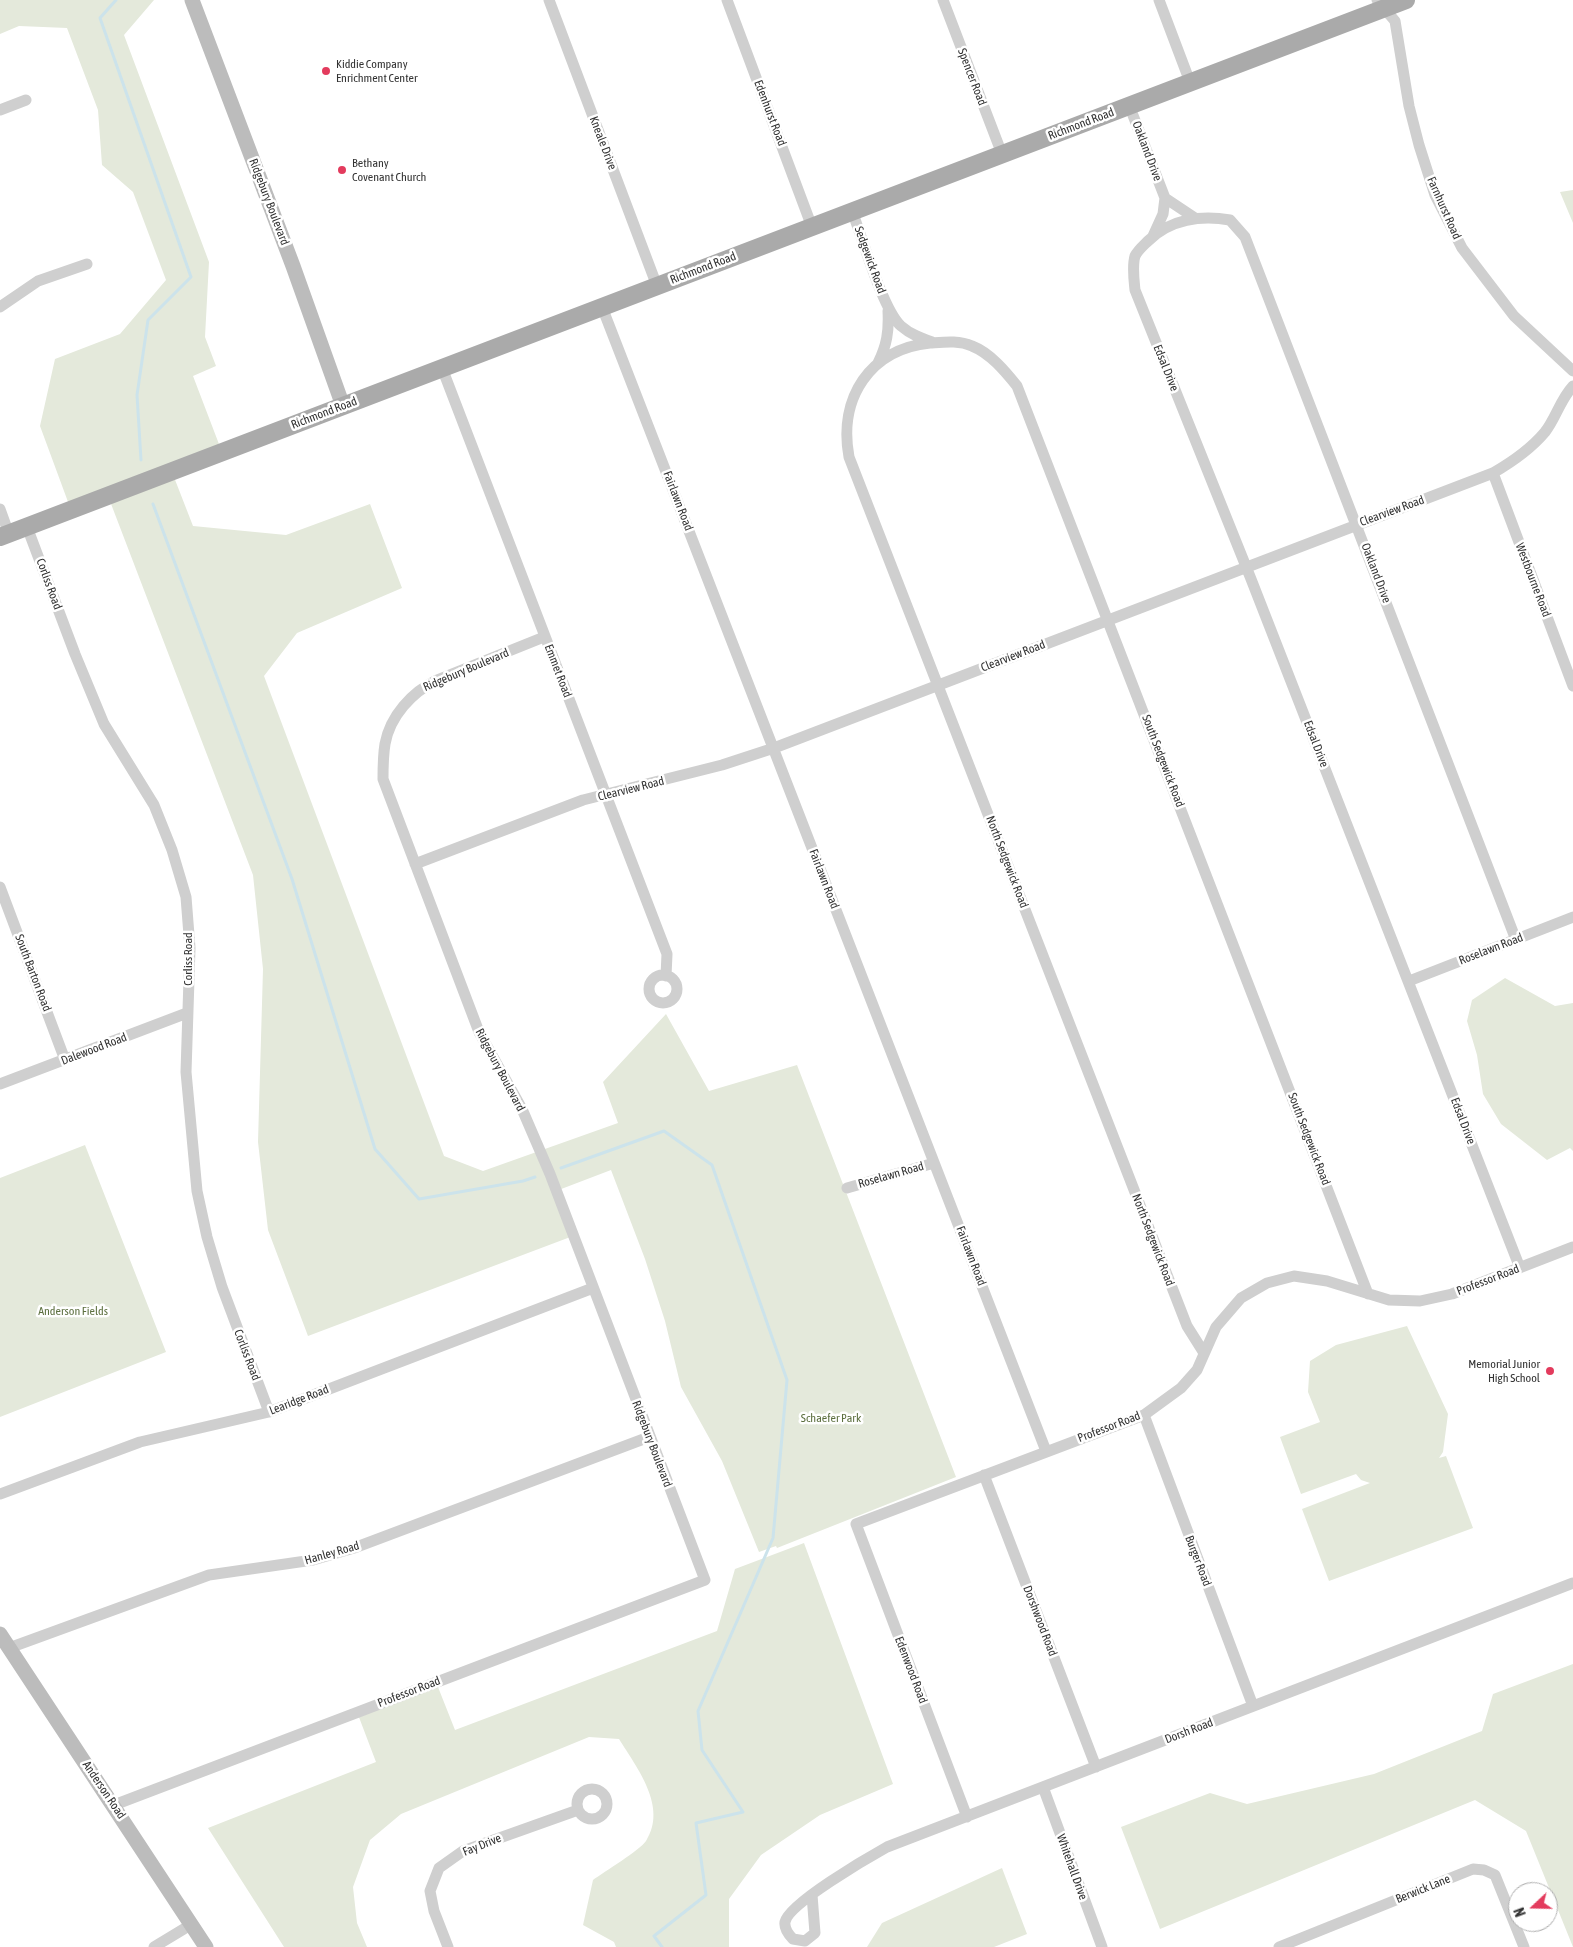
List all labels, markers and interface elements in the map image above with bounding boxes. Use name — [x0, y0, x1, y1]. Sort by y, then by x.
street label: Spencer Road — [955, 46, 989, 108]
place label: Kiddie Company Enrichment Center — [336, 57, 417, 85]
marker: Kiddie Company Enrichment Center — [320, 65, 332, 77]
street label: Edenhurst Road — [751, 78, 789, 148]
street label: Richmond Road — [1046, 105, 1116, 143]
street label: Kneale Drive — [586, 114, 620, 172]
street label: Oakland Drive — [1129, 119, 1165, 183]
place label: Bethany Covenant Church — [352, 156, 426, 184]
street label: Ridgebury Boulevard — [246, 157, 292, 247]
marker: Bethany Covenant Church — [336, 164, 348, 176]
street label: Farnhurst Road — [1424, 174, 1464, 242]
street label: Sedgewick Road — [851, 224, 889, 296]
street label: Richmond Road — [668, 249, 738, 287]
street label: Edsal Drive — [1150, 343, 1182, 393]
street label: Richmond Road — [289, 394, 359, 432]
street label: Fairlawn Road — [660, 469, 696, 533]
street label: Clearview Road — [1358, 493, 1426, 529]
street label: Oakland Drive — [1358, 541, 1394, 605]
street label: Westbourne Road — [1512, 541, 1554, 619]
street label: Corliss Road — [33, 556, 65, 612]
street label: Clearview Road — [979, 637, 1047, 675]
street label: Emmet Road — [541, 642, 575, 700]
street label: Ridgebury Boulevard — [421, 645, 511, 695]
street label: South Sedgewick Road — [1139, 713, 1187, 809]
street label: Edsal Drive — [1301, 719, 1331, 769]
street label: Clearview Road — [596, 774, 666, 804]
street label: North Sedgewick Road — [983, 814, 1031, 910]
street label: Fairlawn Road — [806, 847, 842, 911]
street label: Roselawn Road — [1457, 930, 1525, 968]
street label: South Barton Road — [12, 932, 54, 1014]
street label: Corliss Road — [181, 932, 195, 986]
street label: Ridgebury Boulevard — [472, 1026, 528, 1114]
street label: Dalewood Road — [59, 1030, 129, 1068]
street label: South Sedgewick Road — [1285, 1091, 1333, 1187]
street label: Edsal Drive — [1448, 1096, 1478, 1146]
street label: Roselawn Road — [857, 1159, 925, 1191]
street label: North Sedgewick Road — [1129, 1192, 1177, 1288]
street label: Fairlawn Road — [953, 1224, 989, 1288]
street label: Professor Road — [1455, 1261, 1521, 1299]
park label: Anderson Fields — [38, 1304, 108, 1318]
street label: Corliss Road — [231, 1327, 263, 1383]
place label: Memorial Junior High School — [1468, 1357, 1540, 1385]
marker: Memorial Junior High School — [1544, 1365, 1556, 1377]
street label: Learidge Road — [267, 1382, 331, 1418]
street label: Ridgebury Boulevard — [629, 1399, 675, 1489]
street label: Professor Road — [1076, 1408, 1142, 1446]
park label: Schaefer Park — [801, 1411, 861, 1425]
street label: Burger Road — [1182, 1534, 1214, 1588]
street label: Hanley Road — [303, 1538, 361, 1568]
street label: Dorshwood Road — [1020, 1584, 1060, 1658]
street label: Edenwood Road — [892, 1634, 930, 1706]
street label: Professor Road — [376, 1673, 442, 1711]
street label: Dorsh Road — [1163, 1715, 1215, 1747]
street label: Anderson Road — [79, 1758, 129, 1822]
street label: Fay Drive — [461, 1831, 503, 1859]
street label: Whitehall Drive — [1053, 1832, 1091, 1902]
street label: Berwick Lane — [1394, 1872, 1452, 1906]
north arrow — [1508, 1882, 1558, 1932]
text: N — [1511, 1905, 1529, 1919]

